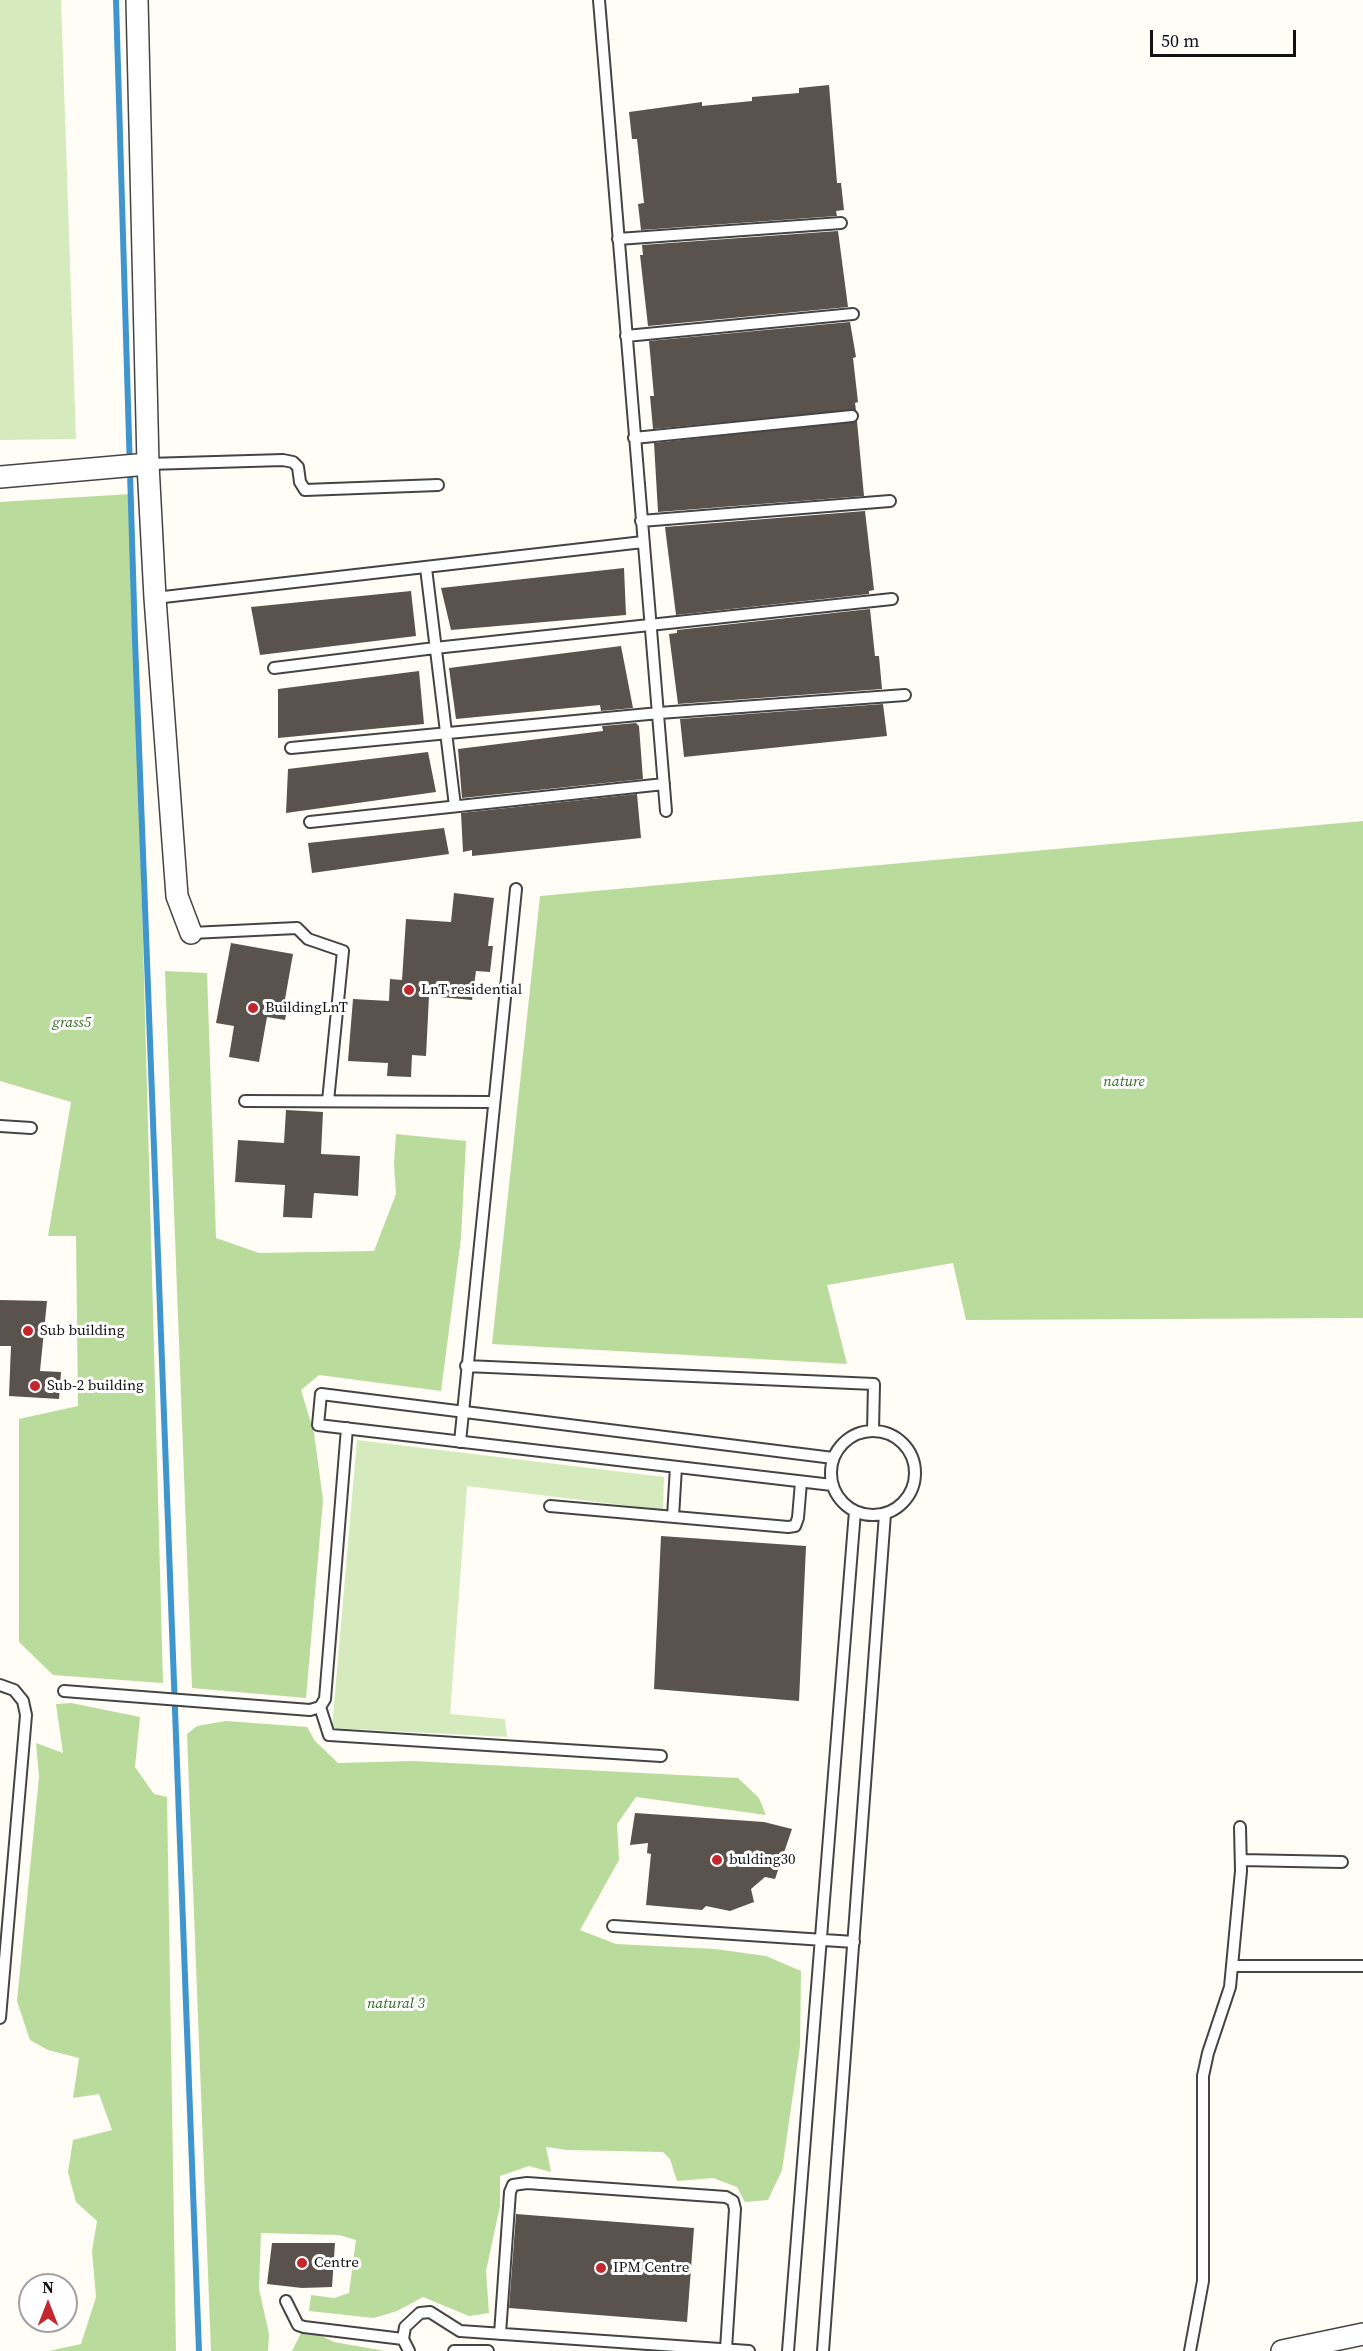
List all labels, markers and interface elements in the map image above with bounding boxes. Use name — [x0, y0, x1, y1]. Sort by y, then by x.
scale bar — [1153, 18, 1298, 56]
text: 50 m — [1161, 28, 1199, 53]
place label: LnT residential — [421, 981, 522, 999]
marker: LnT residential — [402, 983, 416, 997]
place label: BuildingLnT — [265, 999, 348, 1017]
marker: BuildingLnT — [246, 1001, 260, 1015]
park label: grass5 — [53, 1014, 91, 1032]
park label: nature — [1103, 1073, 1145, 1091]
place label: Sub building — [40, 1322, 124, 1340]
marker: Sub building — [21, 1324, 35, 1338]
place label: Sub-2 building — [47, 1377, 144, 1395]
marker: Sub-2 building — [28, 1379, 42, 1393]
place label: bulding30 — [729, 1851, 796, 1869]
marker: bulding30 — [710, 1853, 724, 1867]
park label: natural 3 — [367, 1995, 425, 2013]
place label: Centre — [314, 2254, 359, 2272]
marker: Centre — [295, 2256, 309, 2270]
place label: IPM Centre — [613, 2259, 689, 2277]
marker: IPM Centre — [594, 2261, 608, 2275]
north arrow — [18, 2273, 78, 2333]
text: N — [42, 2276, 54, 2298]

